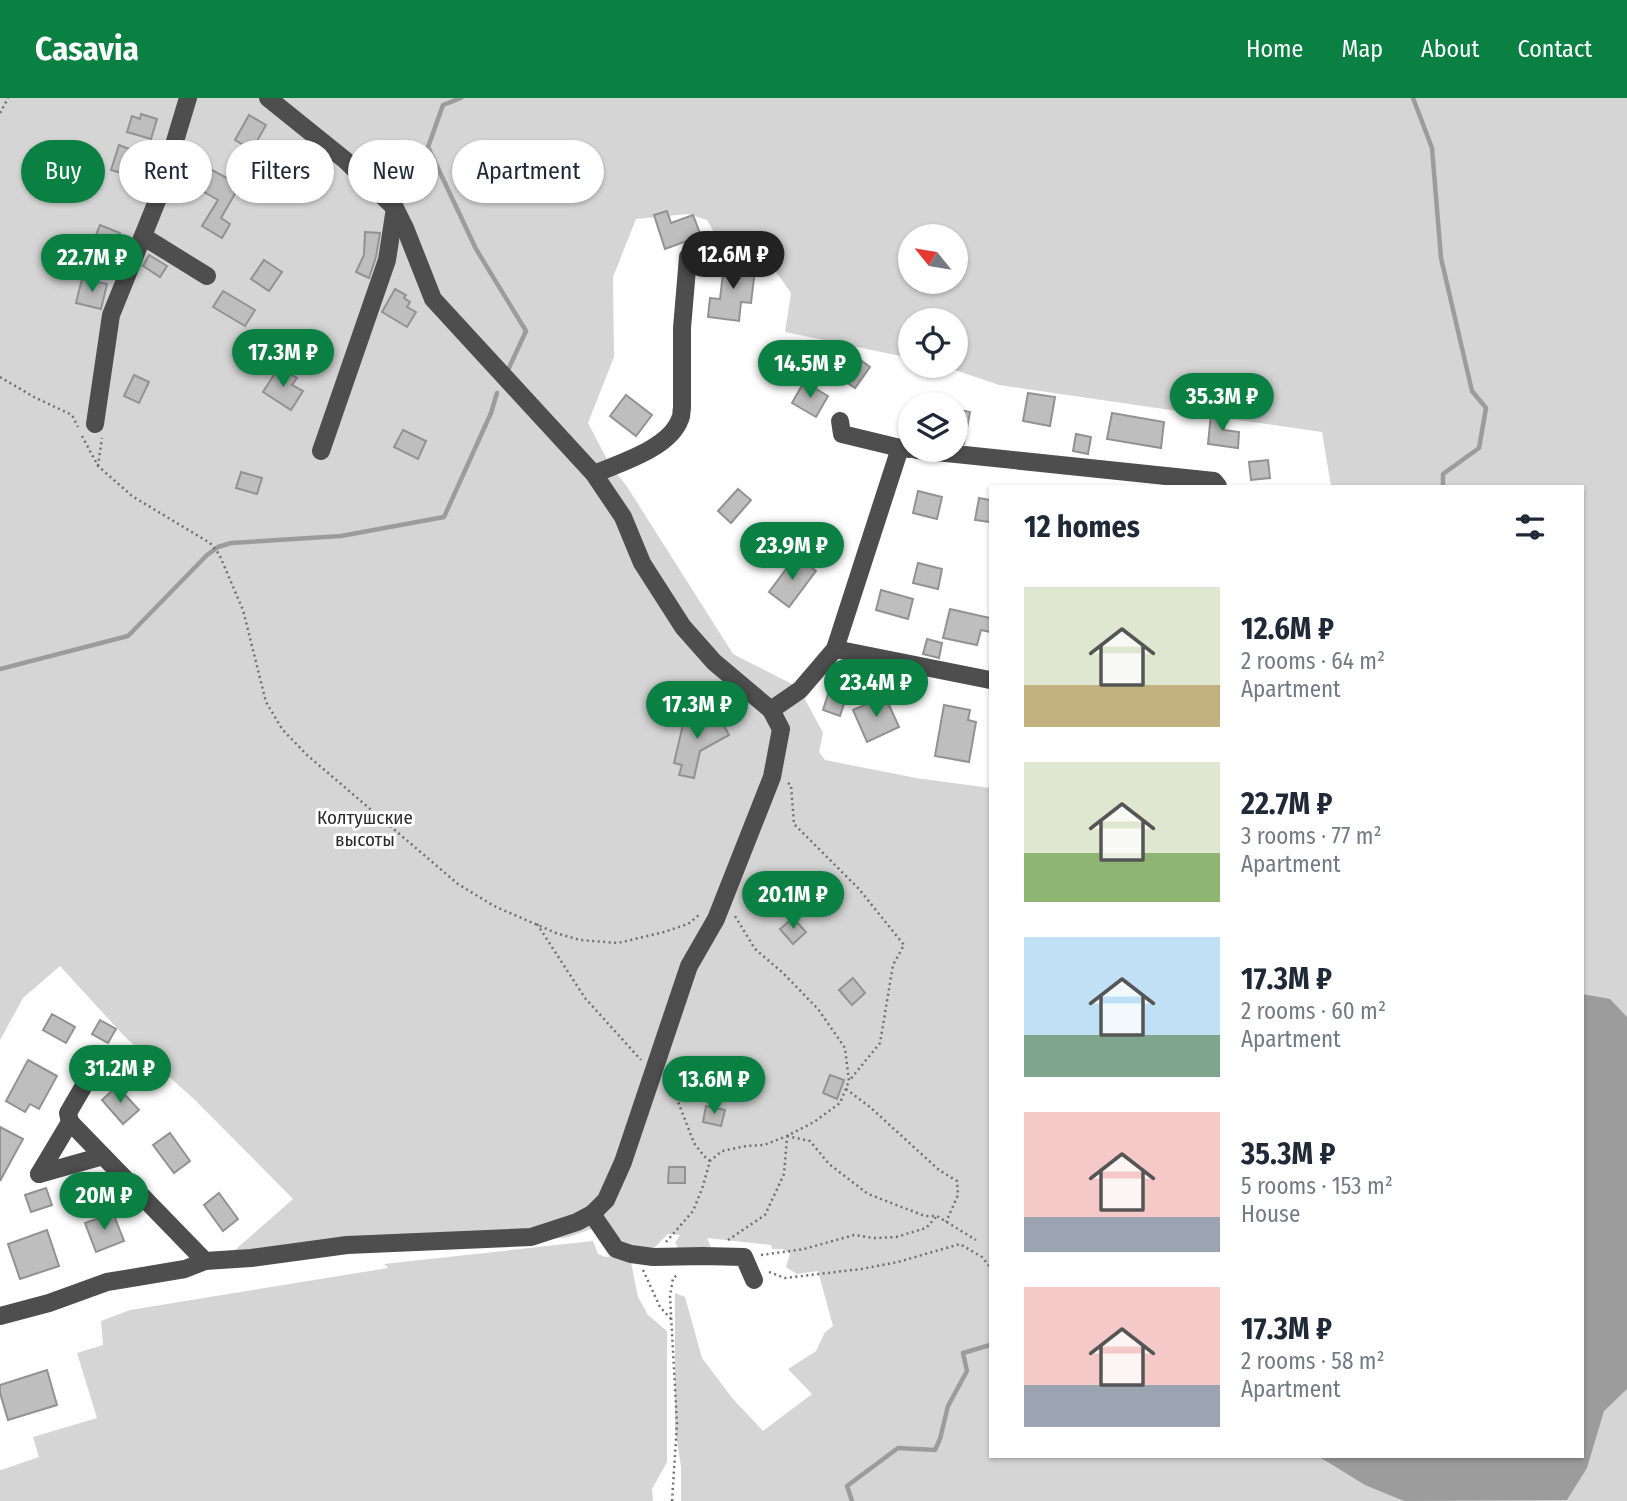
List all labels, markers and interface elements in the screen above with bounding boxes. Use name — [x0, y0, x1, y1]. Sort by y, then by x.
text: Casavia — [35, 29, 139, 69]
text: Home — [1246, 35, 1303, 63]
text: Map — [1341, 35, 1383, 63]
text: About — [1421, 35, 1479, 63]
text: Contact — [1517, 35, 1592, 63]
chip: Buy — [21, 140, 105, 203]
chip: Rent — [119, 140, 212, 203]
chip: Filters — [226, 140, 334, 203]
chip: New — [348, 140, 438, 203]
chip: Apartment — [452, 140, 604, 203]
north arrow — [898, 224, 968, 294]
map controls — [898, 224, 968, 462]
pin: 12.6M ₽ — [668, 232, 798, 291]
pin: 22.7M ₽ — [27, 234, 157, 294]
text: 12.6M ₽ — [697, 240, 769, 268]
text: 22.7M ₽ — [57, 243, 127, 271]
button: locate — [898, 308, 968, 378]
pin: 17.3M ₽ — [218, 330, 348, 389]
text: 17.3M ₽ — [248, 338, 318, 366]
pin: 14.5M ₽ — [745, 341, 875, 400]
text: 14.5M ₽ — [774, 349, 846, 377]
pin: 35.3M ₽ — [1157, 374, 1287, 433]
text: 35.3M ₽ — [1186, 382, 1258, 410]
button: layers — [898, 392, 968, 462]
icon: filters — [1511, 508, 1549, 546]
text: 12 homes — [1024, 509, 1140, 545]
pin: 23.9M ₽ — [727, 522, 857, 582]
text: 23.9M ₽ — [756, 531, 828, 559]
text: 12.6M ₽ — [1241, 611, 1334, 647]
icon: home — [1080, 615, 1164, 699]
text: 2 rooms · 64 m² — [1241, 647, 1385, 675]
pin: 23.4M ₽ — [811, 660, 941, 719]
text: 23.4M ₽ — [840, 668, 912, 696]
text: Apartment — [1241, 675, 1341, 703]
pin: 17.3M ₽ — [632, 682, 762, 741]
text: 17.3M ₽ — [662, 690, 732, 718]
text: 22.7M ₽ — [1241, 786, 1333, 822]
icon: home — [1080, 790, 1164, 874]
park label: Колтушские высоты — [317, 806, 413, 851]
text: 3 rooms · 77 m² — [1241, 822, 1382, 850]
text: Apartment — [1241, 850, 1341, 878]
pin: 20.1M ₽ — [728, 872, 858, 931]
text: 20.1M ₽ — [758, 880, 828, 908]
text: 17.3M ₽ — [1241, 961, 1332, 997]
icon: home — [1080, 965, 1164, 1049]
text: 2 rooms · 60 m² — [1241, 997, 1386, 1025]
text: Apartment — [1241, 1025, 1341, 1053]
pin: 31.2M ₽ — [55, 1046, 185, 1105]
text: 31.2M ₽ — [85, 1054, 155, 1082]
pin: 13.6M ₽ — [649, 1056, 779, 1116]
text: 13.6M ₽ — [678, 1065, 750, 1093]
text: 35.3M ₽ — [1241, 1136, 1336, 1172]
icon: home — [1080, 1140, 1164, 1224]
pin: 20M ₽ — [55, 1172, 153, 1232]
text: 5 rooms · 153 m² — [1241, 1172, 1393, 1200]
text: 20M ₽ — [76, 1181, 133, 1209]
text: House — [1241, 1200, 1300, 1228]
text: 17.3M ₽ — [1241, 1311, 1332, 1347]
icon: home — [1080, 1315, 1164, 1399]
text: 2 rooms · 58 m² — [1241, 1347, 1385, 1375]
text: Apartment — [1241, 1375, 1341, 1403]

